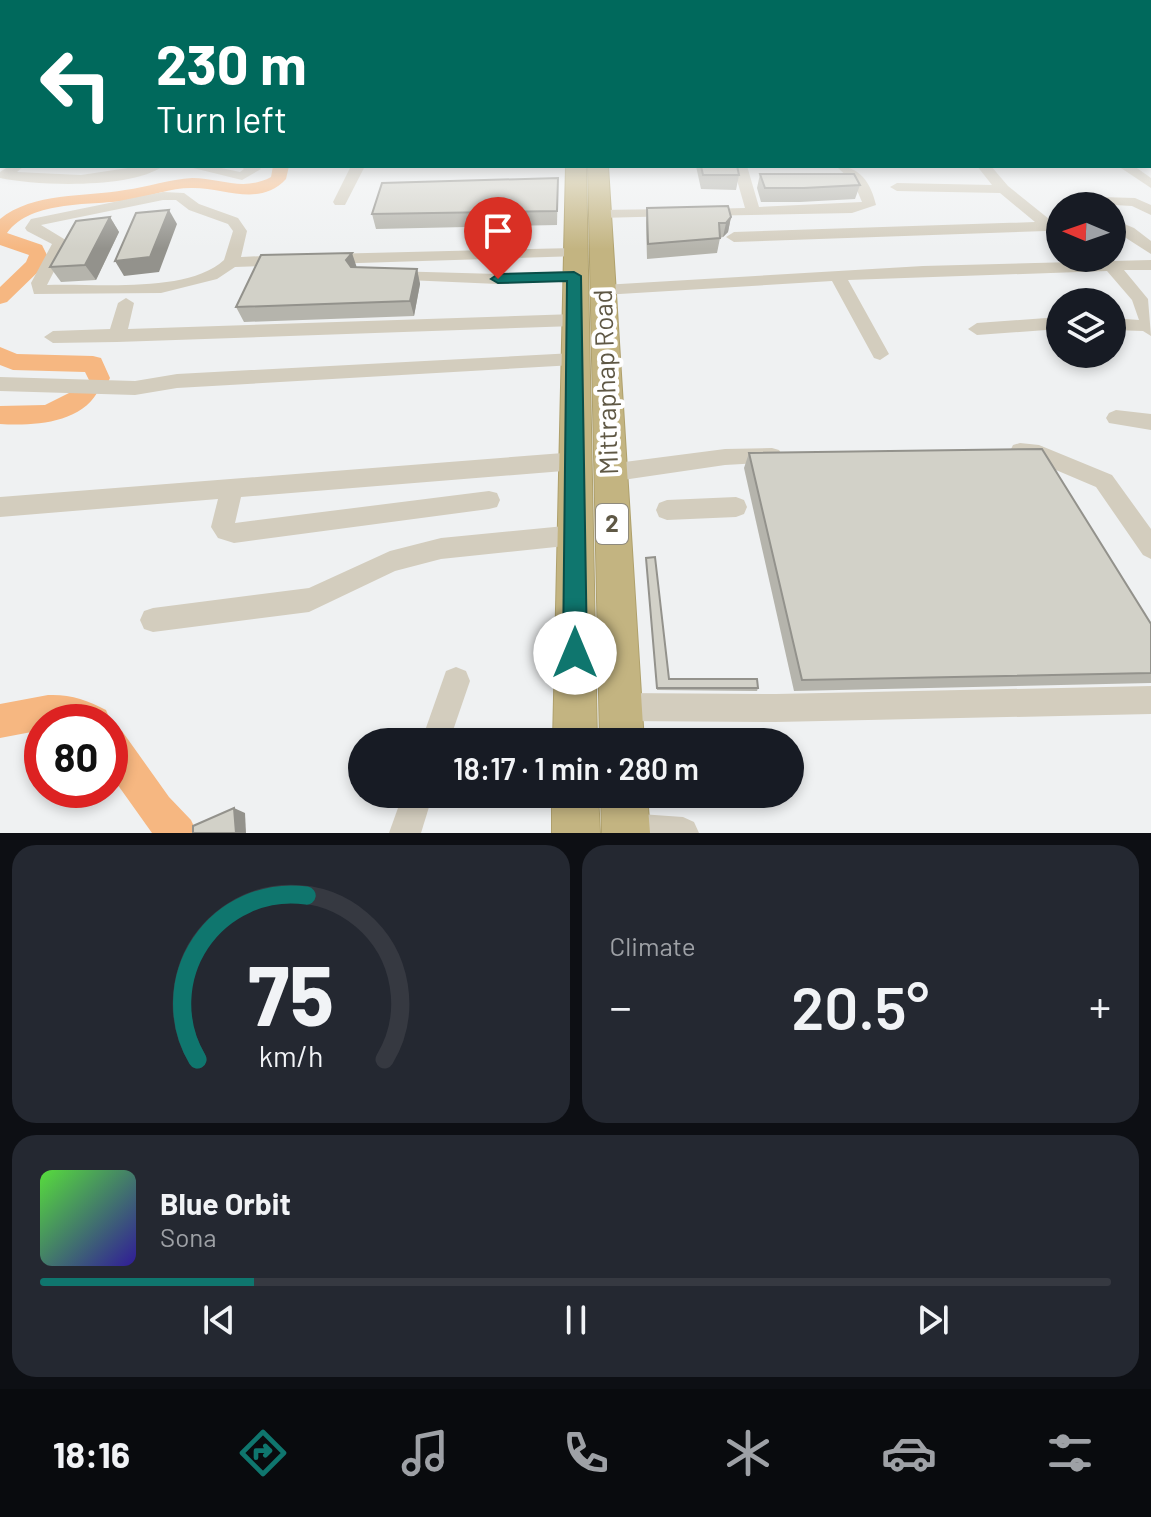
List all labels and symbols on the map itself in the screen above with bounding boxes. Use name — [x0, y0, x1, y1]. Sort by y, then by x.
north arrow — [1046, 192, 1126, 272]
pin — [464, 197, 532, 279]
street label: Mittraphap Road — [586, 289, 623, 475]
road number: 2 — [596, 504, 628, 544]
position arrow — [533, 611, 617, 695]
speed limit sign: 80 — [24, 704, 128, 808]

